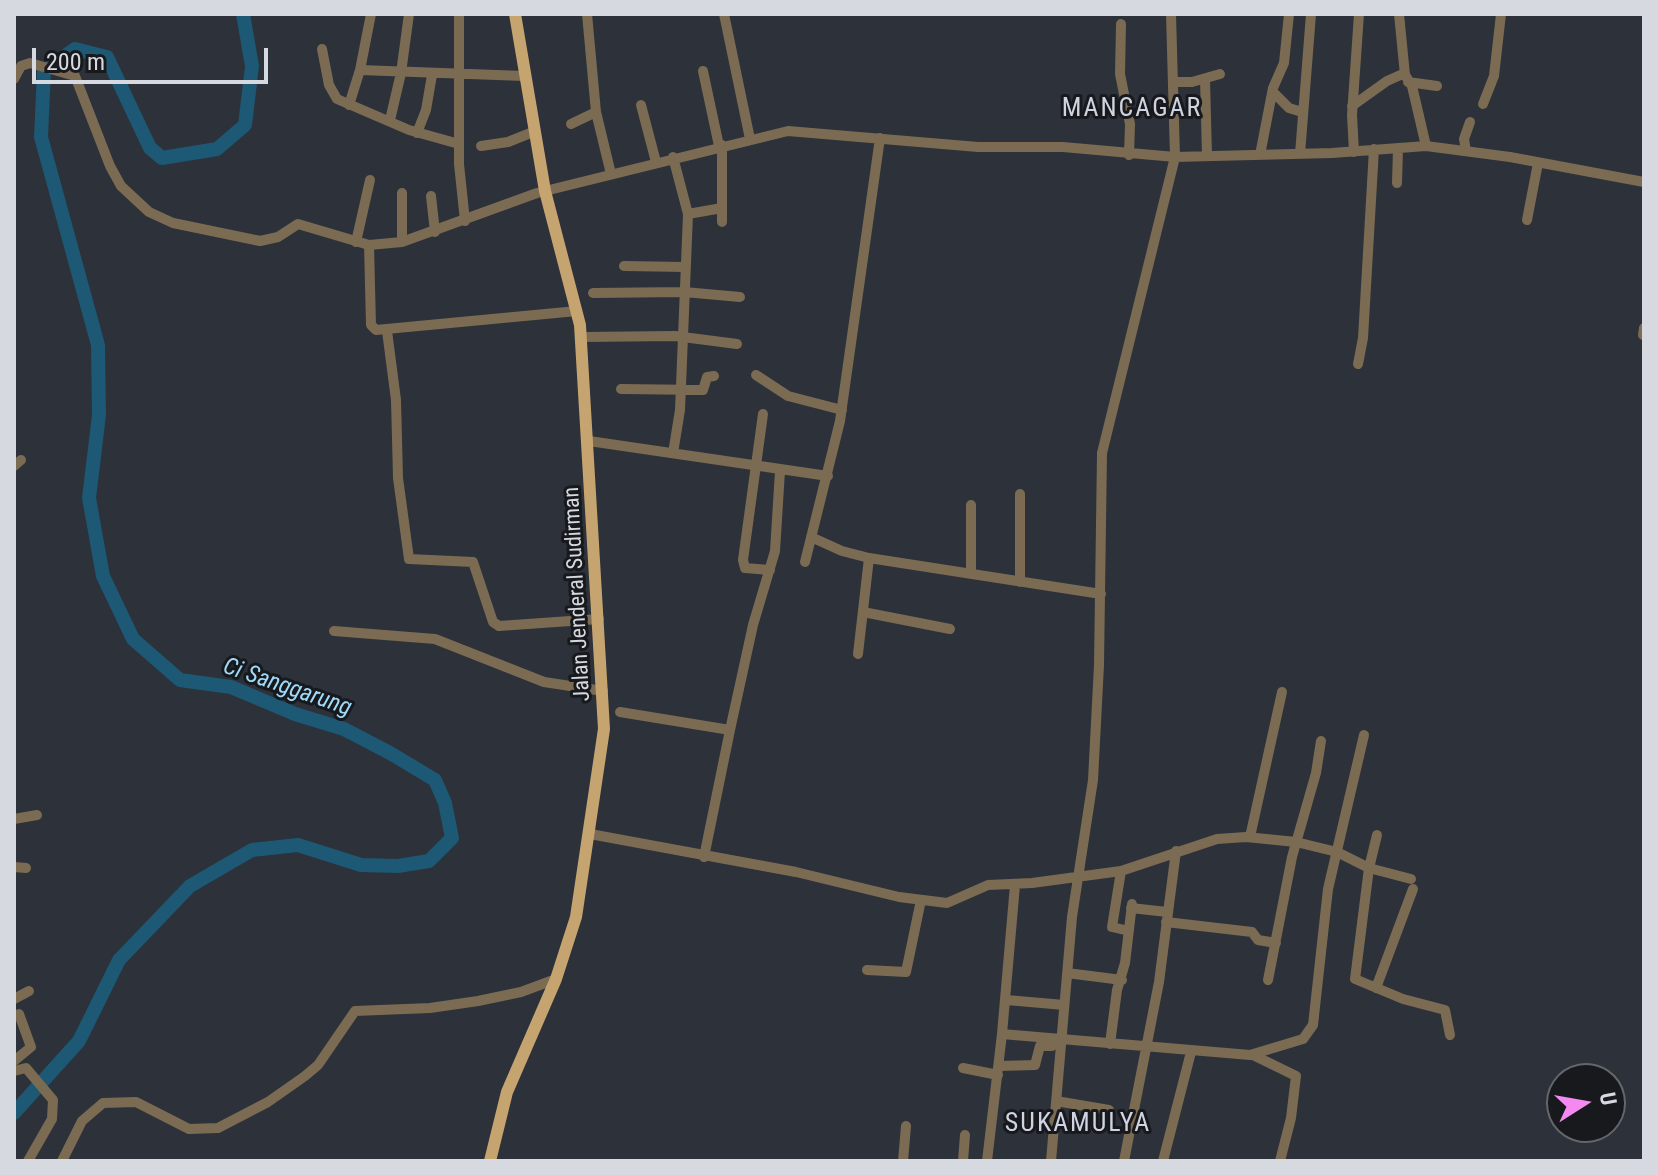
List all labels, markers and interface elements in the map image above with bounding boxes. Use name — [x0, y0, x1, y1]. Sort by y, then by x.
scale bar — [36, 32, 272, 82]
text: 200 m — [46, 48, 105, 76]
district label: MANCAGAR — [1062, 93, 1202, 125]
street label: Jalan Jenderal Sudirman — [559, 486, 597, 702]
water label: Ci Sanggarung — [219, 653, 355, 723]
north arrow — [1546, 1063, 1626, 1143]
text: U — [1595, 1090, 1622, 1107]
district label: SUKAMULYA — [1005, 1108, 1151, 1140]

